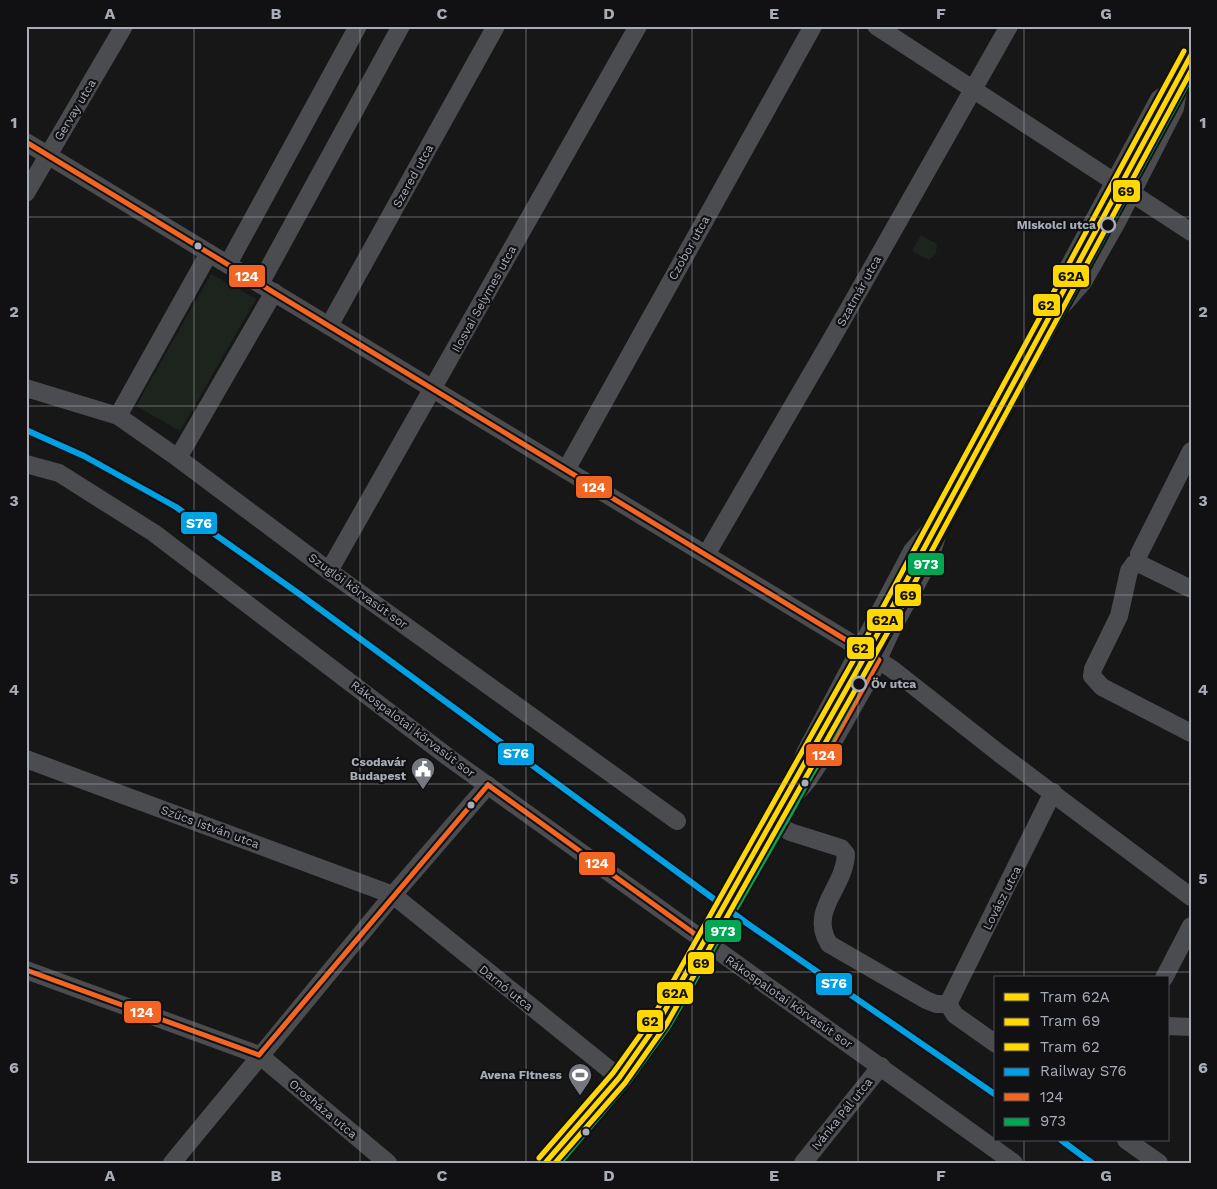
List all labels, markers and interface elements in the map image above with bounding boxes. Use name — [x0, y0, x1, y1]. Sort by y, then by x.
text: A — [105, 4, 116, 23]
text: B — [271, 4, 282, 23]
text: C — [437, 4, 448, 23]
text: D — [603, 4, 615, 23]
text: E — [769, 4, 779, 23]
text: F — [936, 4, 946, 23]
text: G — [1100, 4, 1112, 23]
street label: Gervay utca — [51, 77, 99, 143]
text: 1 — [11, 113, 17, 132]
text: 1 — [1200, 113, 1206, 132]
street label: Szered utca — [390, 142, 436, 210]
line badge: 69 — [1112, 179, 1141, 203]
text: 69 — [1117, 183, 1135, 199]
street label: Czobor utca — [666, 213, 712, 282]
marker: Miskolci utca — [1100, 217, 1116, 233]
place label: Miskolci utca — [1017, 218, 1096, 232]
unlabelled marker — [193, 241, 203, 251]
street label: Ilosvai Selymes utca — [449, 243, 519, 355]
street label: Szatmár utca — [834, 253, 884, 329]
line badge: 124 — [228, 264, 266, 288]
line badge: 62A — [1052, 264, 1090, 288]
text: 124 — [235, 268, 259, 284]
text: 62A — [1058, 268, 1085, 284]
line badge: 62 — [1032, 293, 1061, 317]
text: 62 — [1038, 297, 1054, 313]
text: 2 — [9, 302, 19, 321]
text: 2 — [1198, 302, 1208, 321]
line badge: 124 — [575, 475, 613, 499]
text: 124 — [582, 479, 606, 495]
text: 3 — [9, 491, 19, 510]
text: 3 — [1198, 491, 1208, 510]
line badge: S76 — [180, 511, 218, 535]
text: S76 — [186, 515, 212, 531]
street label: Szuglói körvasút sor — [306, 550, 410, 632]
line badge: 973 — [907, 552, 945, 576]
text: 973 — [913, 556, 939, 572]
line badge: 69 — [894, 583, 922, 607]
text: 69 — [899, 587, 917, 603]
line badge: 62A — [866, 608, 904, 632]
text: 62A — [872, 612, 899, 628]
line badge: 62 — [846, 636, 875, 660]
text: 62 — [852, 640, 868, 656]
marker: Öv utca — [851, 676, 867, 692]
place label: Öv utca — [871, 677, 916, 691]
street label: Rákospalotai körvasút sor — [348, 678, 478, 780]
text: 4 — [9, 680, 19, 699]
text: 4 — [1198, 680, 1208, 699]
line badge: S76 — [497, 742, 535, 766]
line badge: 124 — [805, 743, 843, 767]
text: S76 — [503, 745, 529, 761]
text: 124 — [812, 747, 836, 763]
place label: Csodavár Budapest — [350, 755, 407, 783]
public building icon: Csodavár Budapest — [410, 756, 436, 790]
unlabelled marker — [800, 778, 810, 788]
unlabelled marker — [466, 800, 476, 810]
street label: Szűcs István utca — [159, 803, 261, 851]
line badge: 124 — [578, 851, 616, 876]
text: 124 — [585, 855, 609, 871]
street label: Lovász utca — [980, 864, 1024, 932]
text: 5 — [9, 869, 19, 888]
text: 5 — [1198, 869, 1208, 888]
line badge: 973 — [704, 919, 742, 943]
text: 973 — [710, 923, 736, 939]
line badge: 69 — [687, 951, 715, 975]
street label: Rákospalotai körvasút sor — [723, 953, 855, 1051]
text: 69 — [692, 955, 710, 971]
street label: Darnó utca — [476, 962, 536, 1014]
line badge: S76 — [815, 972, 853, 996]
text: S76 — [821, 975, 847, 991]
legend — [994, 976, 1170, 1142]
line badge: 62A — [656, 981, 694, 1005]
text: 62A — [662, 985, 689, 1001]
text: Tram 62A — [1040, 988, 1110, 1006]
line badge: 124 — [123, 1000, 162, 1024]
text: 124 — [130, 1004, 154, 1020]
line badge: 62 — [636, 1009, 664, 1033]
text: Tram 69 — [1040, 1012, 1100, 1030]
text: 62 — [642, 1013, 658, 1029]
text: Tram 62 — [1040, 1038, 1100, 1056]
text: 6 — [9, 1058, 19, 1077]
text: 6 — [1198, 1058, 1208, 1077]
sports icon: Avena Fitness — [567, 1062, 593, 1096]
text: Railway S76 — [1040, 1062, 1127, 1080]
place label: Avena Fitness — [480, 1068, 563, 1082]
street label: Ivánka Pál utca — [809, 1075, 875, 1153]
street label: Orosháza utca — [286, 1077, 360, 1142]
text: 124 — [1040, 1088, 1063, 1106]
text: 973 — [1040, 1112, 1066, 1130]
unlabelled marker — [581, 1127, 591, 1137]
text: A — [105, 1166, 116, 1185]
text: B — [271, 1166, 282, 1185]
text: C — [437, 1166, 448, 1185]
text: D — [603, 1166, 615, 1185]
text: E — [769, 1166, 779, 1185]
text: F — [936, 1166, 946, 1185]
text: G — [1100, 1166, 1112, 1185]

